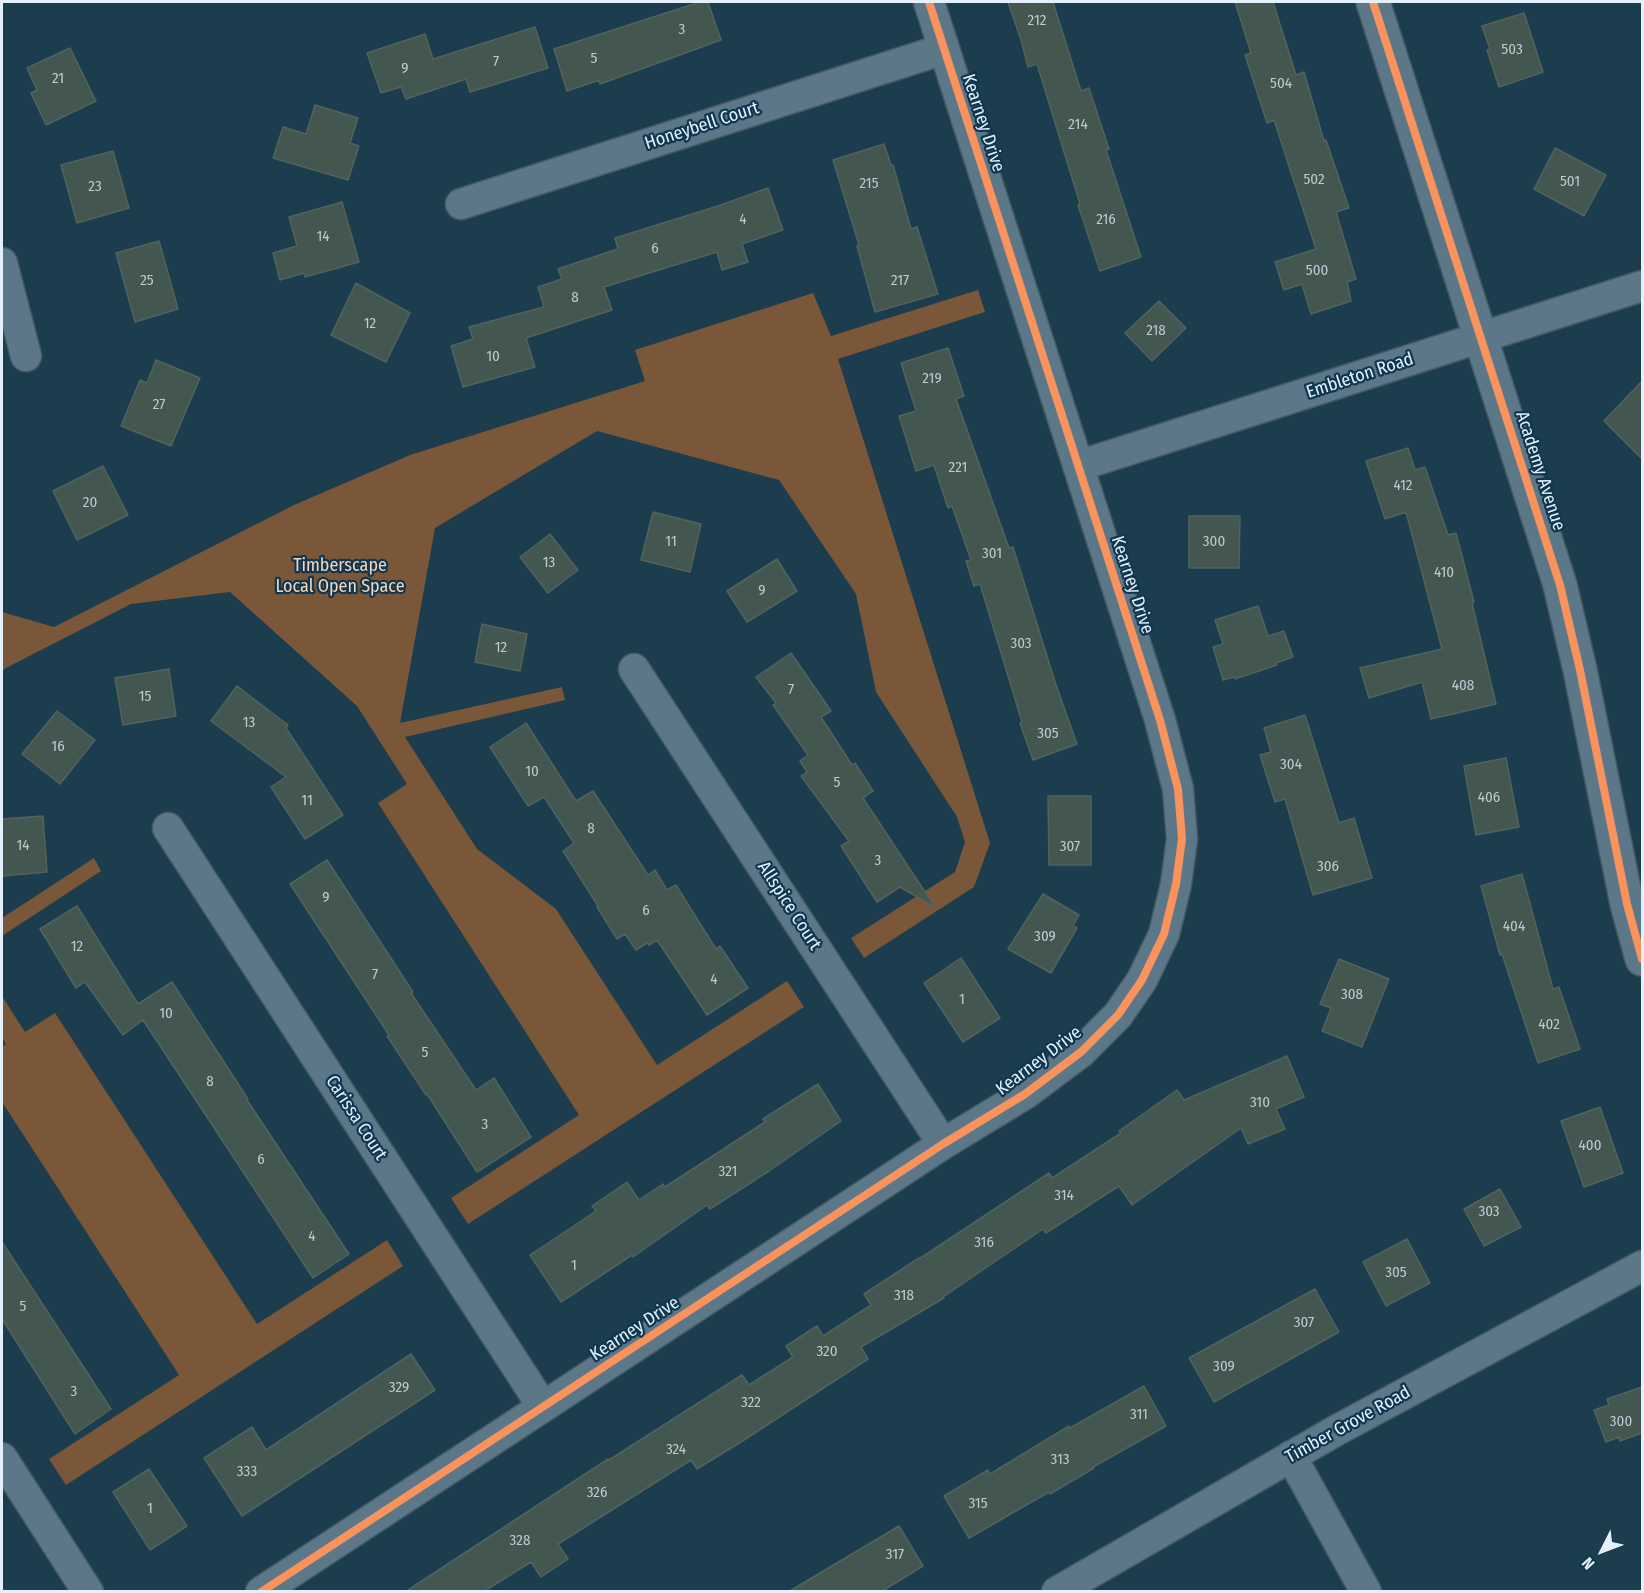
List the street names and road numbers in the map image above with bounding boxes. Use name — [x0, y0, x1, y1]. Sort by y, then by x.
street label: Kearney Drive — [957, 71, 1009, 175]
street label: Honeybell Court — [642, 97, 762, 155]
street label: Embleton Road — [1304, 349, 1416, 403]
street label: Academy Avenue — [1511, 408, 1569, 534]
street label: Kearney Drive — [1106, 533, 1158, 637]
street label: Allspice Court — [752, 858, 826, 954]
street label: Kearney Drive — [992, 1022, 1086, 1100]
street label: Carissa Court — [321, 1072, 391, 1164]
street label: Kearney Drive — [586, 1292, 684, 1366]
street label: Timber Grove Road — [1282, 1382, 1414, 1468]

